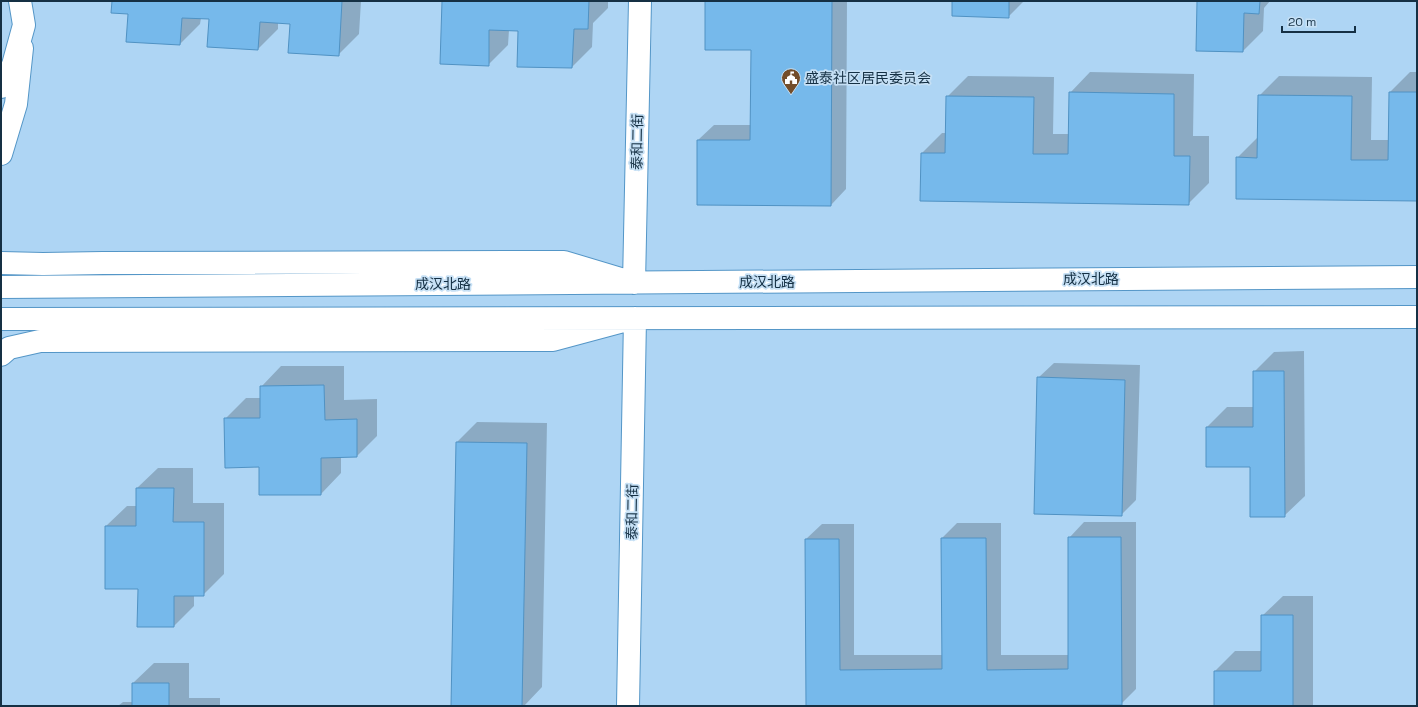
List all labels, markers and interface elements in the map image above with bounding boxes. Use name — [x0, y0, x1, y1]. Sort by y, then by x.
scale bar — [1282, 8, 1355, 34]
text: 20 m — [1288, 14, 1316, 30]
public building icon: 盛泰社区居民委员会 — [780, 67, 802, 95]
place label: 盛泰社区居民委员会 — [805, 69, 931, 87]
street label: 泰和二街 — [628, 114, 646, 170]
street label: 成汉北路 — [1063, 270, 1119, 288]
street label: 成汉北路 — [739, 273, 795, 291]
street label: 成汉北路 — [415, 275, 471, 293]
street label: 泰和二街 — [623, 484, 641, 540]

